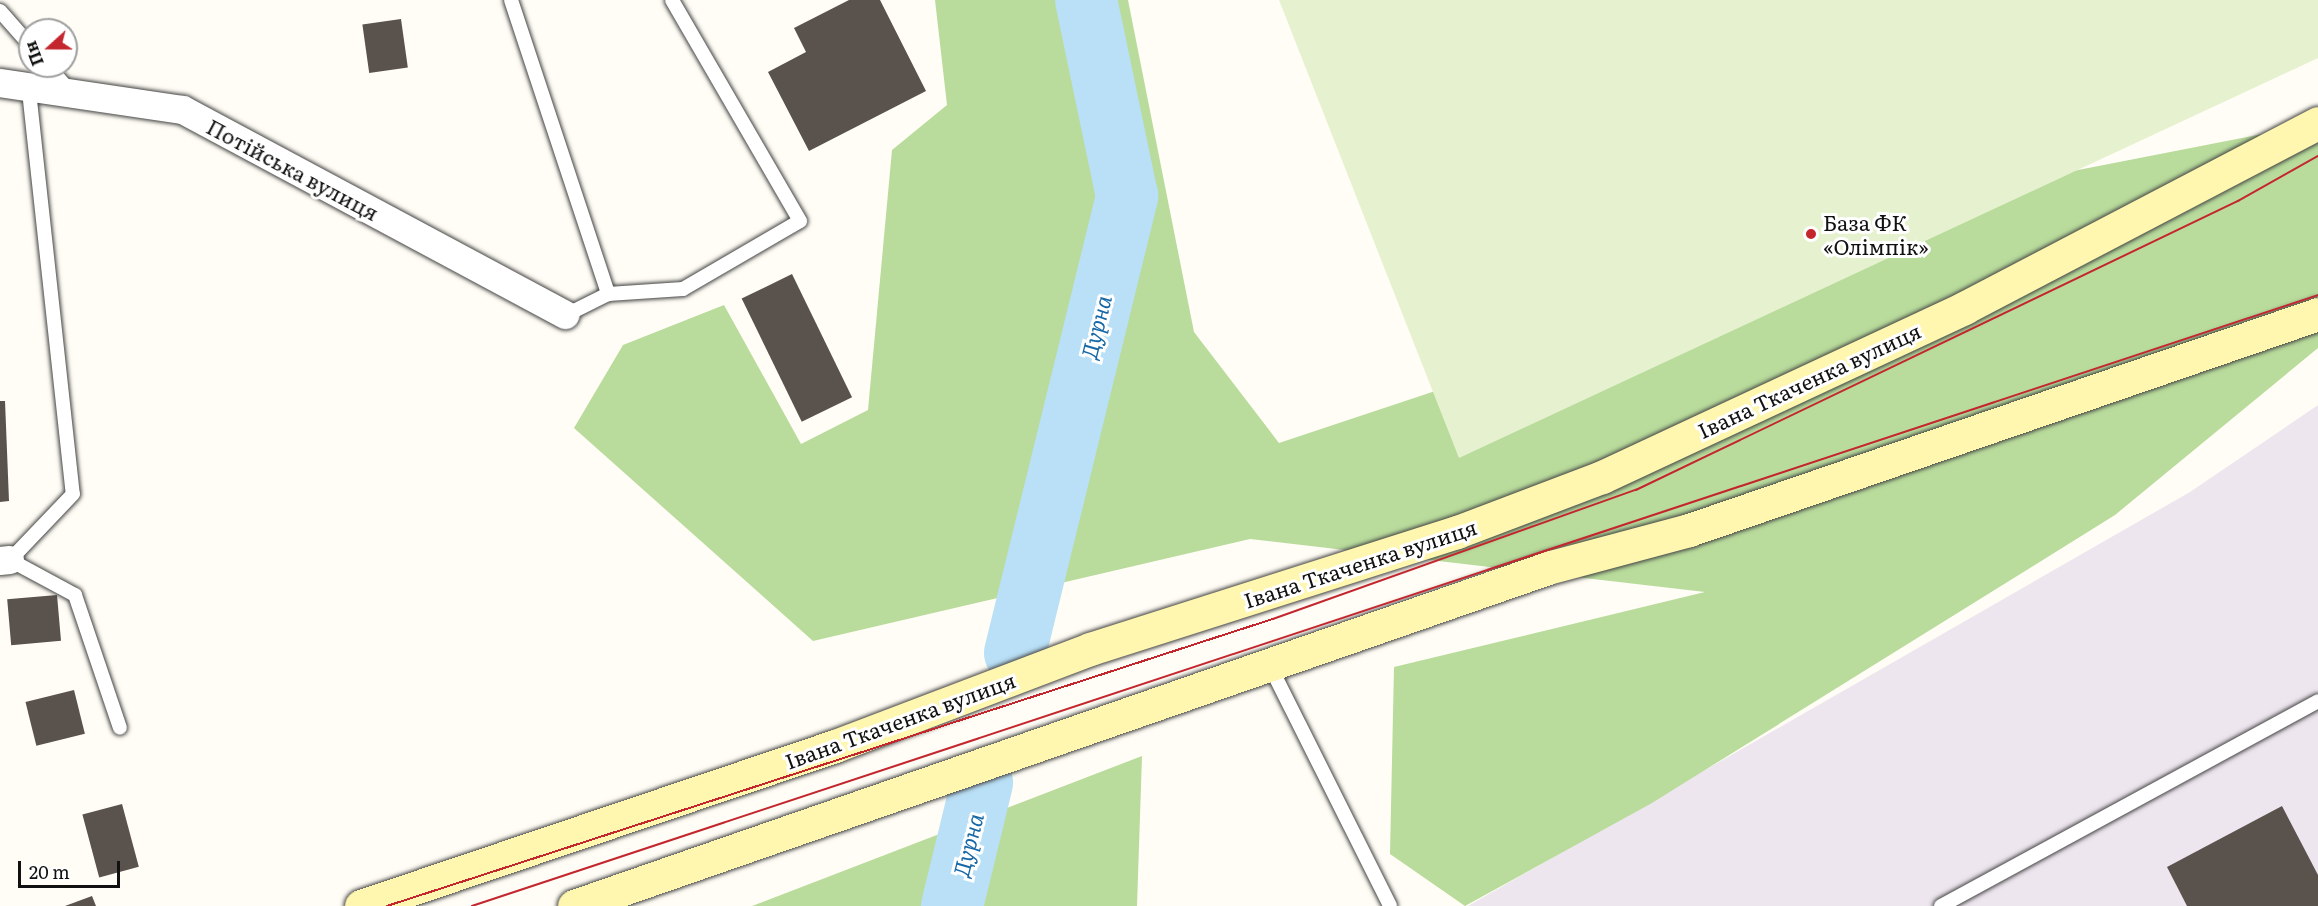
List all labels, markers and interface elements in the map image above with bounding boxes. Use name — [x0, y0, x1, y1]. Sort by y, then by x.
north arrow — [18, 18, 78, 78]
text: Пн — [17, 38, 49, 70]
street label: Потійська вулиця — [203, 113, 383, 225]
place label: База ФК «Олімпік» — [1823, 209, 1929, 259]
marker: База ФК «Олімпік» — [1804, 227, 1818, 241]
water label: Дурна — [1074, 292, 1116, 362]
street label: Івана Ткаченка вулиця — [1693, 317, 1925, 443]
street label: Івана Ткаченка вулиця — [1240, 513, 1480, 613]
street label: Івана Ткаченка вулиця — [781, 667, 1019, 773]
water label: Дурна — [946, 810, 988, 880]
scale bar — [21, 849, 123, 887]
text: 20 m — [29, 858, 70, 885]

